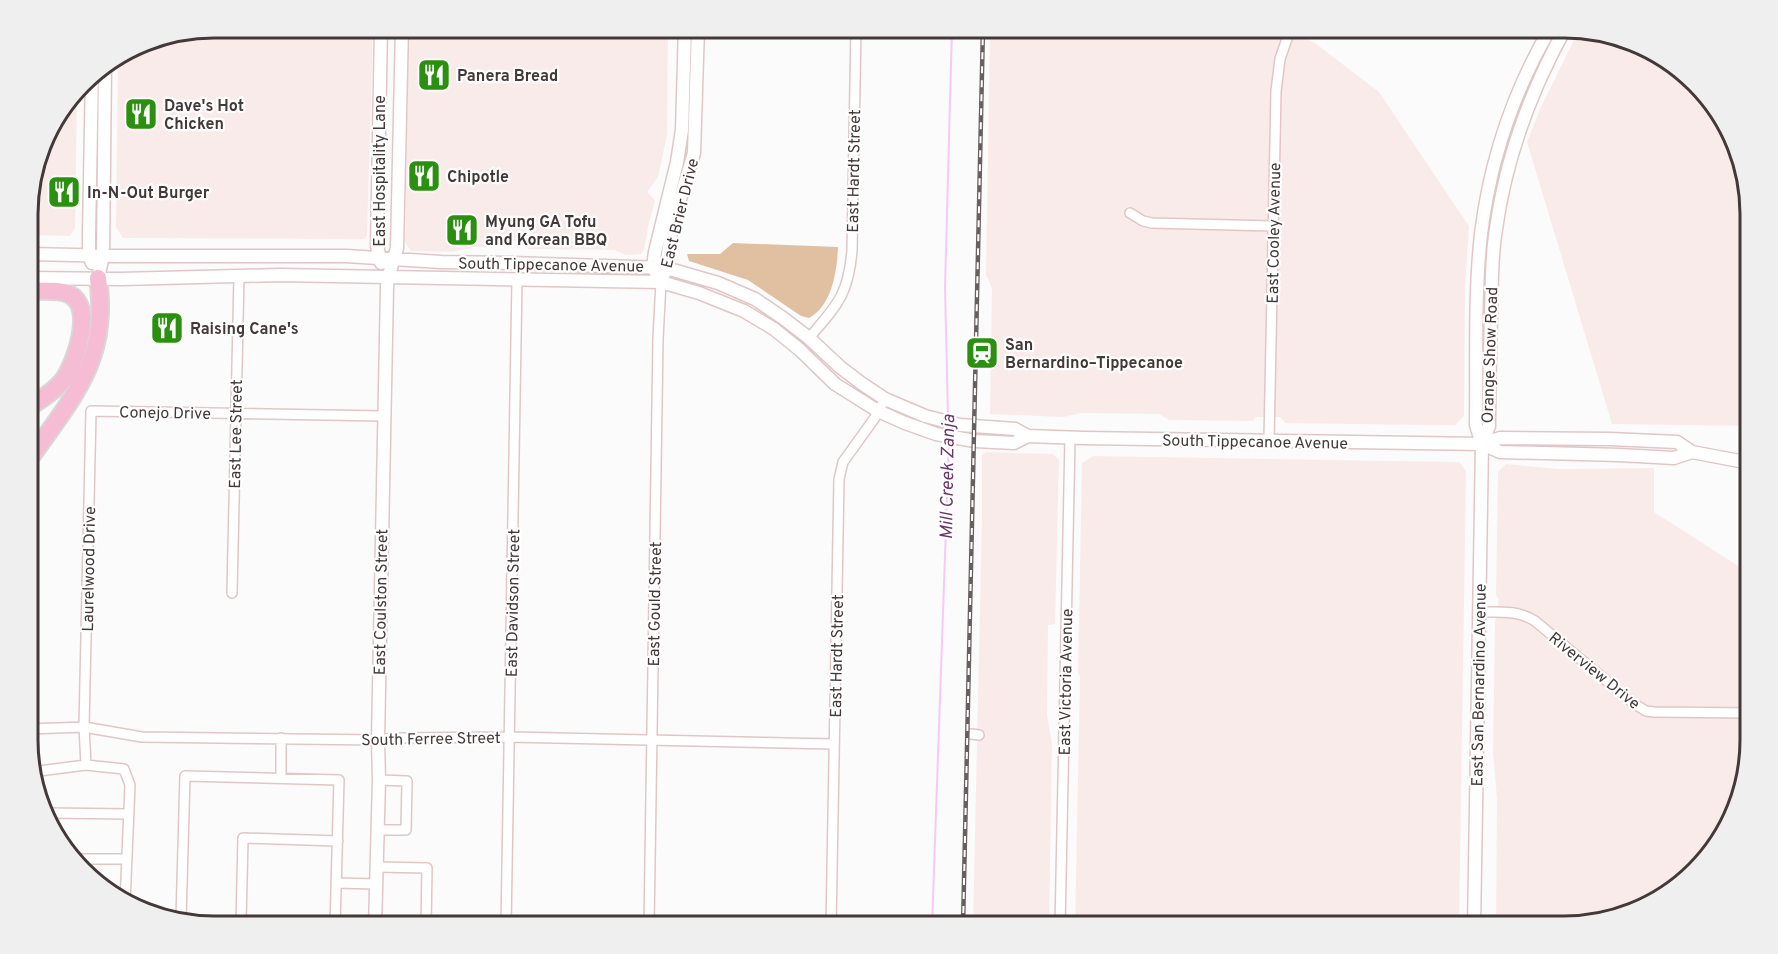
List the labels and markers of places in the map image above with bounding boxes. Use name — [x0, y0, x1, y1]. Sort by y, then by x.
restaurant icon: Panera Bread — [416, 57, 452, 93]
place label: Panera Bread — [457, 67, 558, 87]
restaurant icon: Dave's Hot Chicken — [123, 96, 159, 132]
place label: Dave's Hot Chicken — [164, 97, 244, 135]
restaurant icon: Chipotle — [406, 158, 442, 194]
place label: Chipotle — [447, 168, 509, 188]
restaurant icon: In-N-Out Burger — [46, 174, 82, 210]
place label: In-N-Out Burger — [87, 184, 210, 204]
restaurant icon: Myung GA Tofu and Korean BBQ — [444, 212, 480, 248]
place label: Myung GA Tofu and Korean BBQ — [485, 213, 607, 251]
restaurant icon: Raising Cane's — [149, 310, 185, 346]
place label: Raising Cane's — [190, 320, 299, 340]
station icon: San Bernardino–Tippecanoe — [964, 335, 1000, 371]
place label: San Bernardino–Tippecanoe — [1005, 336, 1183, 374]

